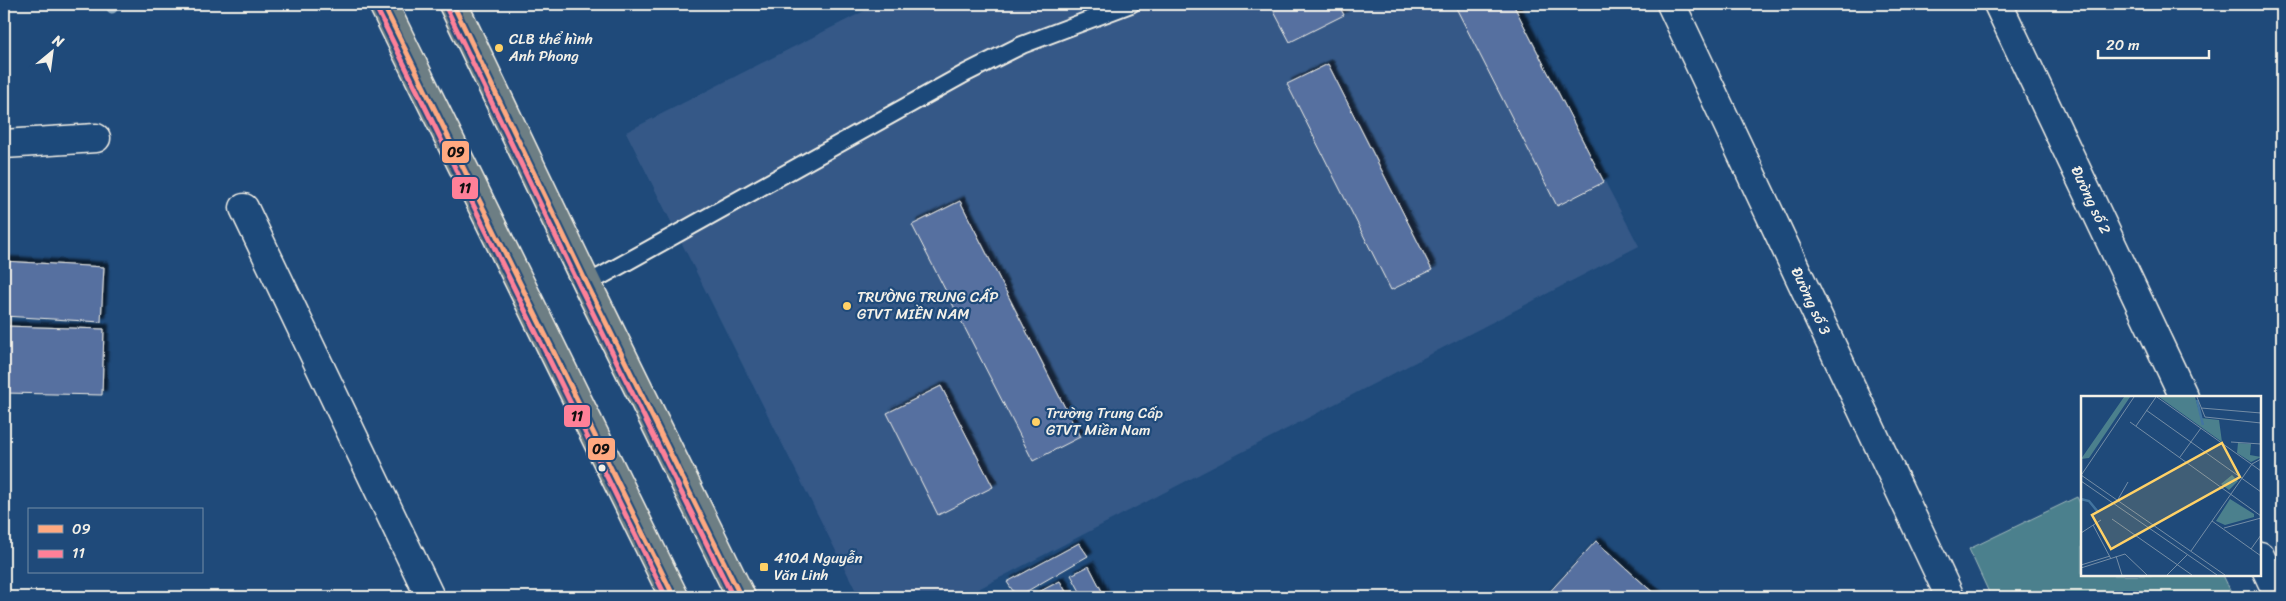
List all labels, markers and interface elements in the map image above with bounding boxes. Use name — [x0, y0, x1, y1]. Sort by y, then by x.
place label: CLB thể hình Anh Phong — [508, 26, 593, 69]
text: N — [47, 27, 69, 54]
north arrow — [28, 28, 78, 78]
scale bar — [2098, 28, 2210, 60]
text: 20 m — [2106, 32, 2140, 58]
marker: CLB thể hình Anh Phong — [493, 42, 505, 54]
line badge: 09 — [441, 140, 470, 164]
text: 09 — [447, 140, 465, 165]
street label: Đường số 2 — [2064, 161, 2118, 239]
line badge: 11 — [451, 176, 479, 200]
text: 11 — [459, 176, 471, 201]
street label: Đường số 3 — [1784, 263, 1838, 339]
place label: TRƯỜNG TRUNG CẤP GTVT MIỀN NAM — [857, 284, 998, 327]
marker: TRƯỜNG TRUNG CẤP GTVT MIỀN NAM — [841, 300, 853, 312]
inset map — [2081, 396, 2261, 576]
place label: Trường Trung Cấp GTVT Miền Nam — [1046, 400, 1163, 443]
line badge: 11 — [563, 404, 591, 428]
text: 11 — [571, 404, 583, 429]
marker: Trường Trung Cấp GTVT Miền Nam — [1030, 416, 1042, 428]
line badge: 09 — [587, 437, 616, 461]
text: 09 — [592, 437, 610, 462]
unlabelled marker — [597, 463, 607, 473]
legend — [28, 508, 202, 574]
text: 09 — [72, 516, 91, 542]
text: 11 — [72, 540, 85, 566]
place label: 410A Nguyễn Văn Linh — [774, 545, 863, 588]
marker: 410A Nguyễn Văn Linh — [758, 561, 770, 573]

